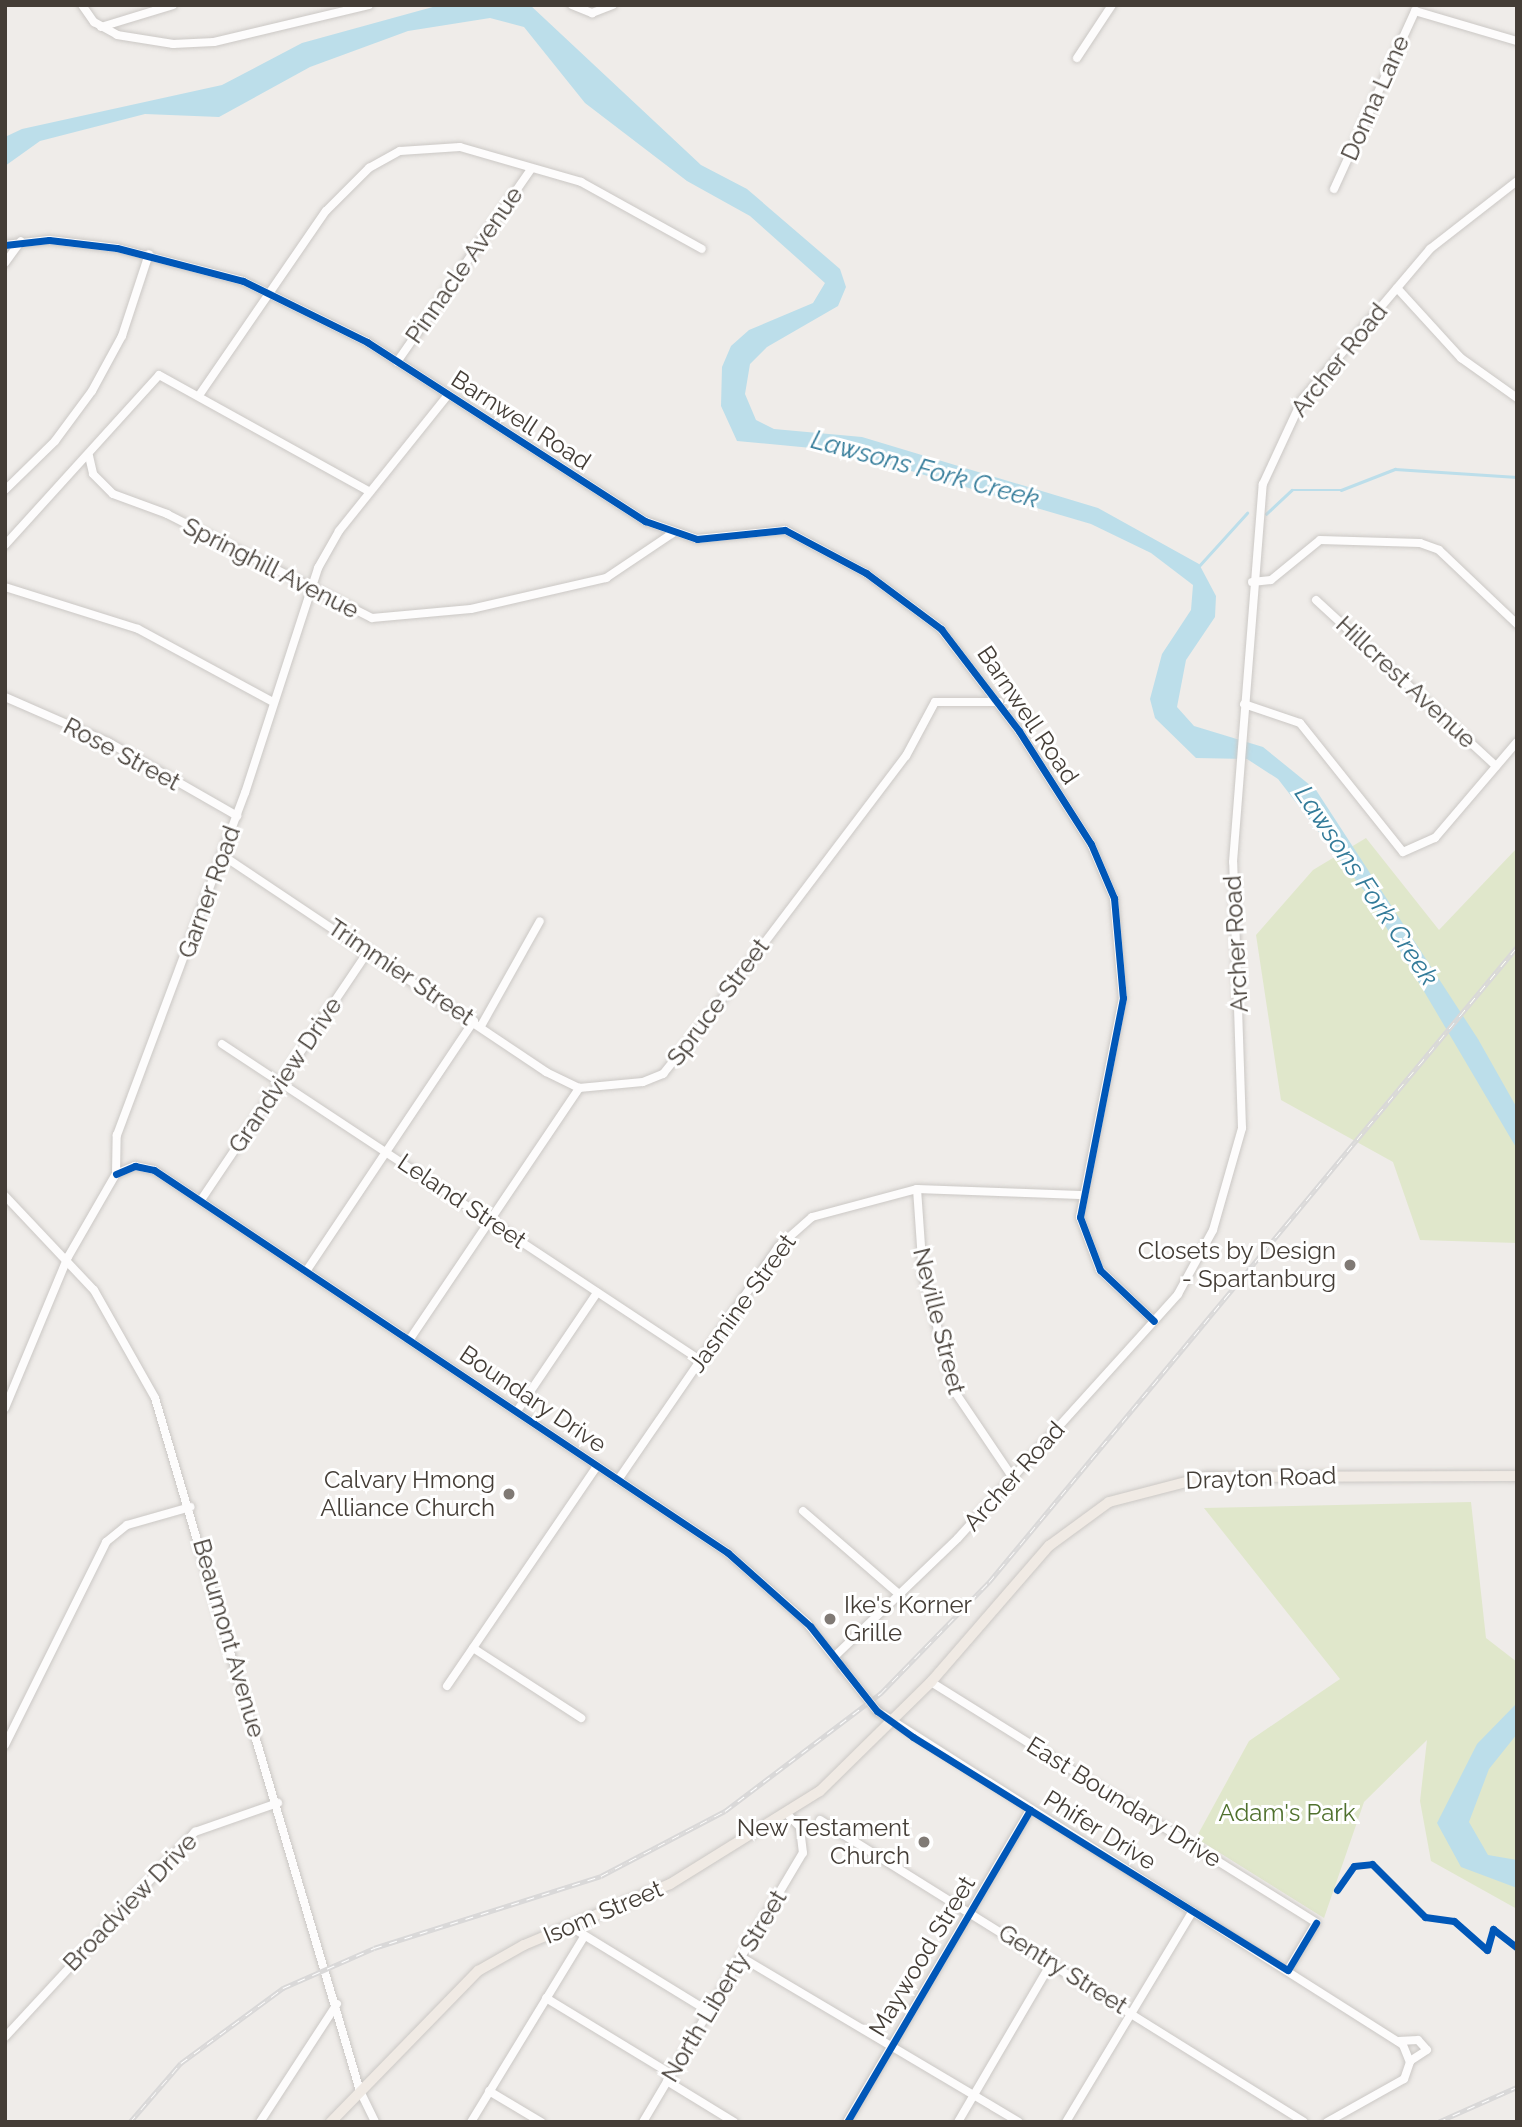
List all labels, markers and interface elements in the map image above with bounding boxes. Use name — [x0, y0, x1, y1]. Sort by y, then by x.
street label: Donna Lane — [1335, 31, 1415, 165]
street label: Pinnacle Avenue — [399, 181, 529, 349]
street label: Archer Road — [1285, 297, 1393, 423]
street label: Barnwell Road — [446, 364, 596, 476]
water label: Lawsons Fork Creek — [808, 425, 1042, 515]
street label: Springhill Avenue — [178, 511, 364, 625]
street label: Hillcrest Avenue — [1330, 610, 1482, 754]
street label: Barnwell Road — [971, 640, 1085, 790]
street label: Rose Street — [59, 711, 185, 797]
water label: Lawsons Fork Creek — [1287, 780, 1445, 992]
street label: Garner Road — [172, 822, 246, 962]
street label: Archer Road — [1218, 875, 1254, 1013]
street label: Trimmier Street — [322, 912, 480, 1032]
street label: Spruce Street — [661, 933, 775, 1071]
street label: Grandview Drive — [222, 991, 348, 1159]
street label: Leland Street — [392, 1147, 532, 1255]
street label: Jasmine Street — [682, 1228, 802, 1378]
place label: Closets by Design - Spartanburg — [1137, 1237, 1336, 1293]
street label: Neville Street — [907, 1245, 971, 1397]
marker: Closets by Design - Spartanburg — [1342, 1257, 1358, 1273]
street label: Boundary Drive — [454, 1339, 612, 1459]
street label: Archer Road — [957, 1415, 1071, 1537]
street label: Drayton Road — [1185, 1461, 1337, 1495]
place label: Calvary Hmong Alliance Church — [320, 1466, 495, 1522]
marker: Calvary Hmong Alliance Church — [501, 1486, 517, 1502]
street label: Beaumont Avenue — [187, 1535, 271, 1741]
place label: Ike's Korner Grille — [844, 1591, 972, 1647]
marker: Ike's Korner Grille — [822, 1611, 838, 1627]
street label: East Boundary Drive — [1021, 1730, 1227, 1874]
street label: Phifer Drive — [1038, 1784, 1162, 1876]
park label: Adam's Park — [1219, 1799, 1355, 1827]
place label: New Testament Church — [735, 1814, 910, 1870]
street label: Broadview Drive — [57, 1827, 203, 1977]
marker: New Testament Church — [916, 1834, 932, 1850]
street label: Maywood Street — [863, 1871, 981, 2041]
street label: Isom Street — [539, 1874, 667, 1950]
street label: North Liberty Street — [655, 1885, 793, 2087]
street label: Gentry Street — [993, 1918, 1133, 2020]

